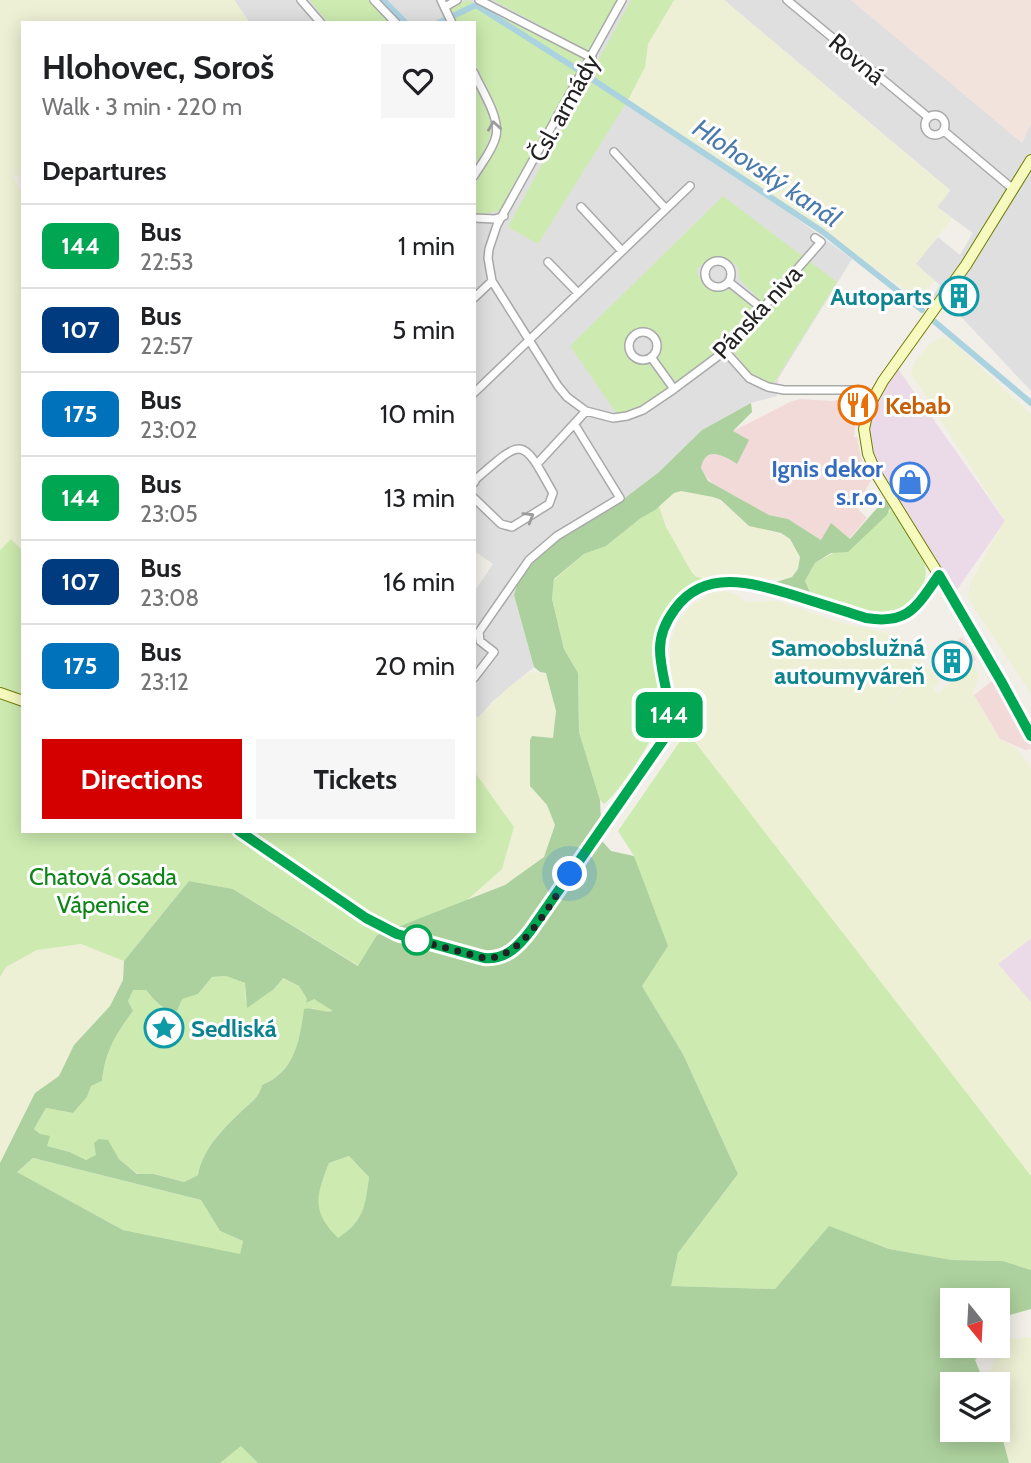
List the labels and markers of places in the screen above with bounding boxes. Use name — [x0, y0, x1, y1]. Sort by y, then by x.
building icon: Autoparts — [938, 275, 980, 317]
place label: Autoparts — [830, 282, 932, 311]
restaurant icon: Kebab — [837, 384, 879, 426]
place label: Kebab — [885, 391, 951, 420]
place label: Ignis dekor s.r.o. — [771, 454, 883, 511]
shop icon: Ignis dekor s.r.o. — [889, 461, 931, 503]
place label: Samoobslužná autoumyváreň — [771, 633, 925, 690]
building icon: Samoobslužná autoumyváreň — [931, 640, 973, 682]
unlabelled marker — [402, 925, 432, 955]
place icon: Sedliská — [143, 1007, 185, 1049]
place label: Sedliská — [191, 1014, 277, 1043]

